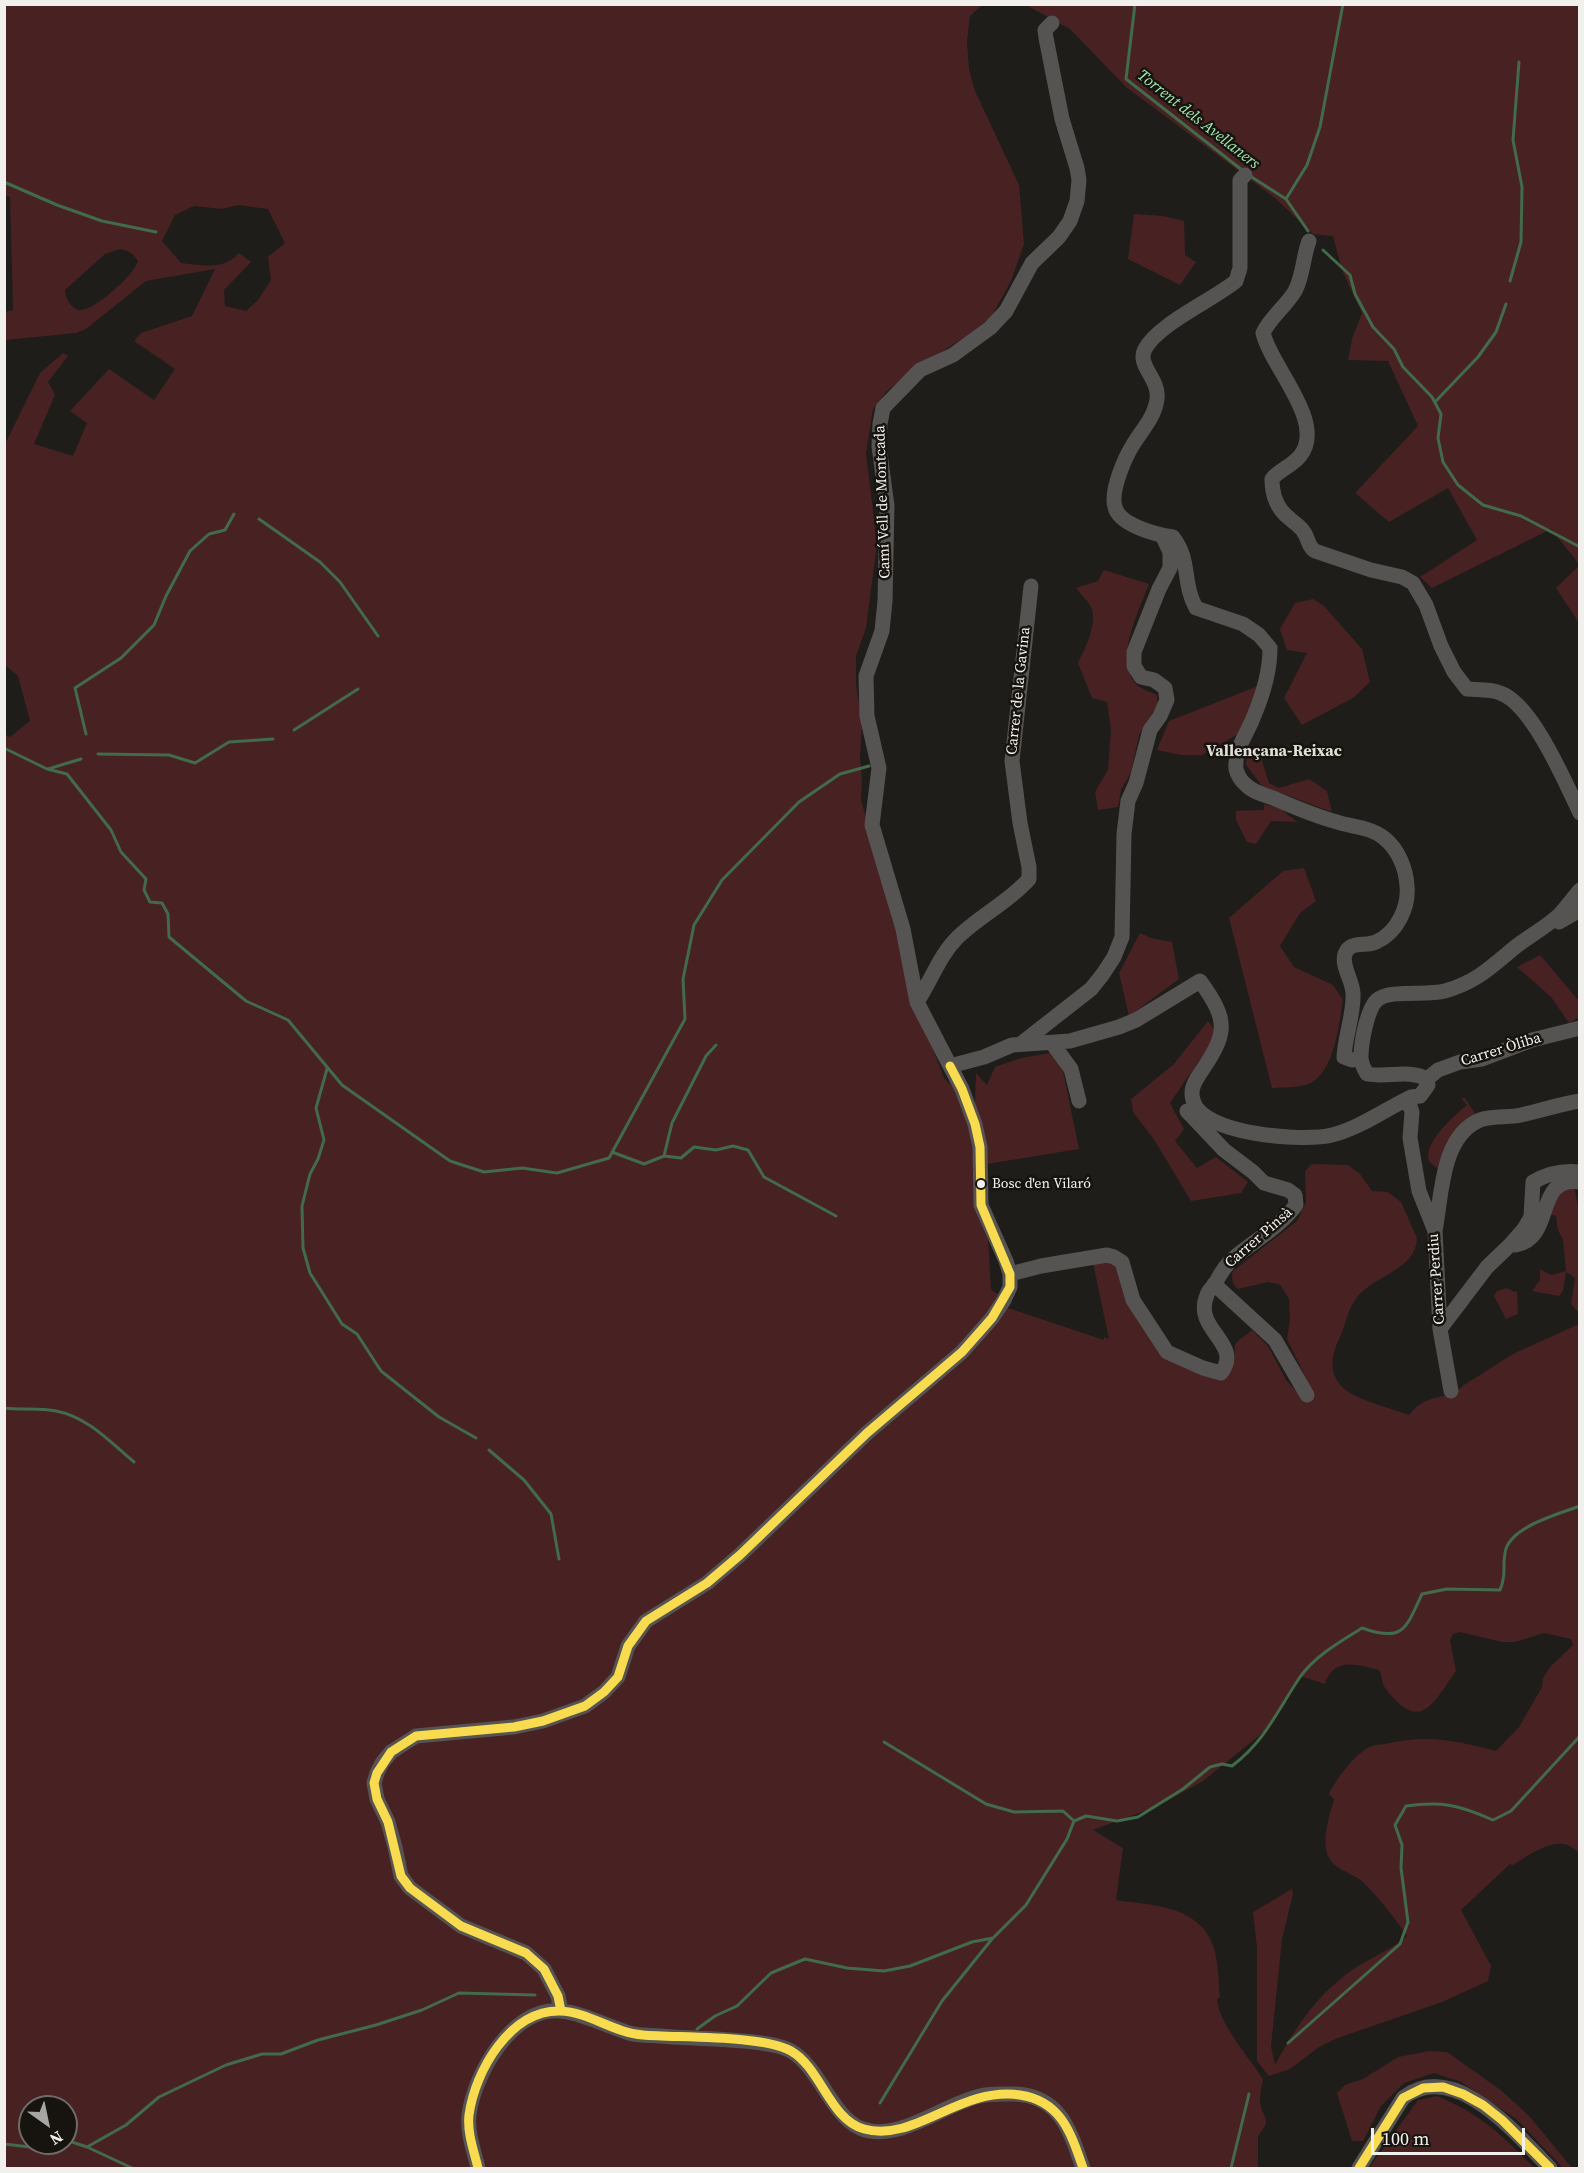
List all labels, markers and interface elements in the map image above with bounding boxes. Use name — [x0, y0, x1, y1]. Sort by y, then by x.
water label: Torrent dels Avellaners — [1133, 66, 1263, 174]
street label: Camí Vell de Montcada — [871, 425, 895, 579]
street label: Carrer de la Gavina — [1003, 626, 1035, 756]
district label: Vallençana-Reixac — [1206, 742, 1342, 762]
street label: Carrer Òliba — [1459, 1029, 1543, 1071]
place label: Bosc d'en Vilaró — [992, 1176, 1091, 1192]
marker: Bosc d'en Vilaró — [975, 1178, 987, 1190]
street label: Carrer Pinsà — [1221, 1204, 1297, 1272]
street label: Carrer Perdiu — [1425, 1233, 1449, 1325]
north arrow — [18, 2095, 78, 2155]
scale bar — [1374, 2116, 1528, 2154]
text: N — [46, 2126, 68, 2151]
text: 100 m — [1382, 2126, 1429, 2151]

